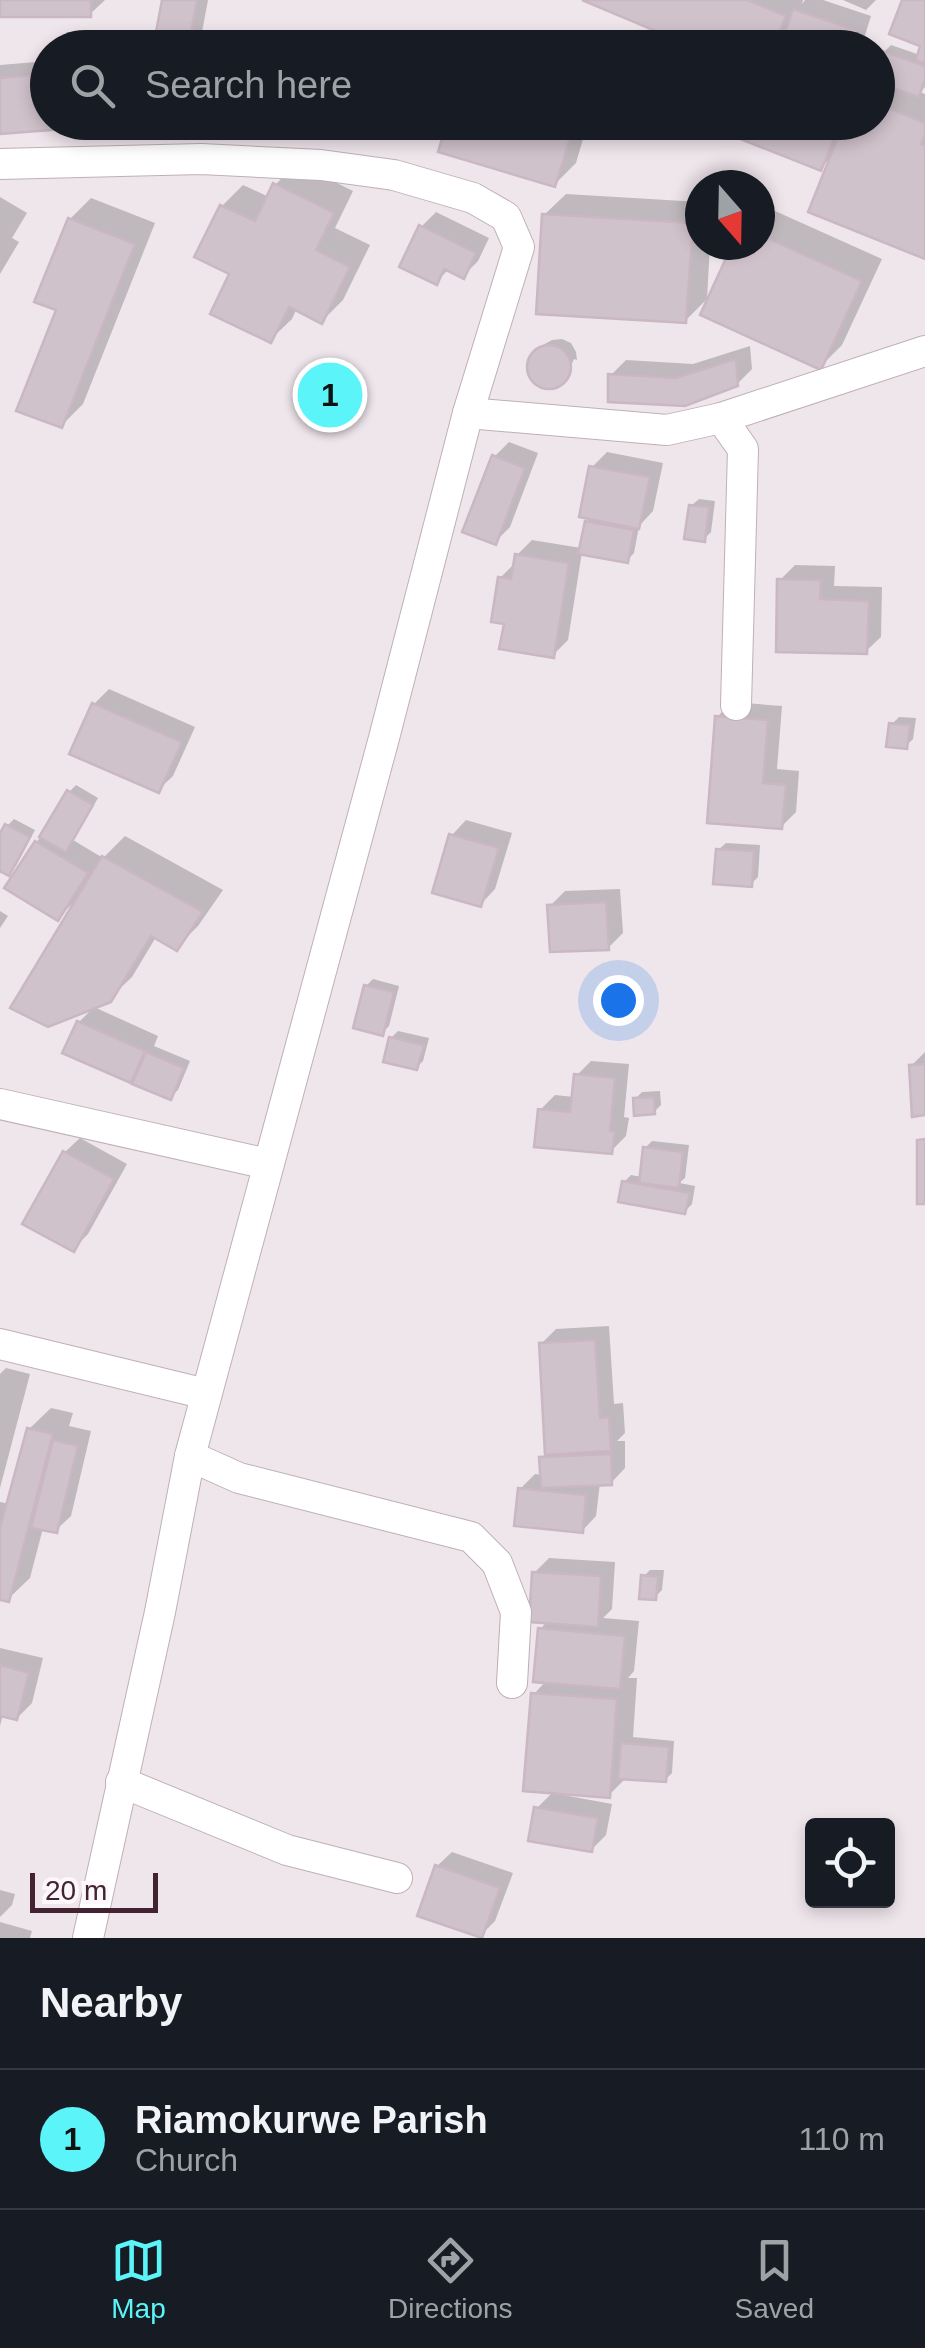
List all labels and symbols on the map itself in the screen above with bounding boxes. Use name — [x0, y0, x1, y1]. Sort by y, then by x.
north arrow — [685, 170, 775, 260]
pin: 1 — [298, 358, 362, 432]
your location — [593, 975, 644, 1026]
scale bar — [30, 1868, 158, 1912]

